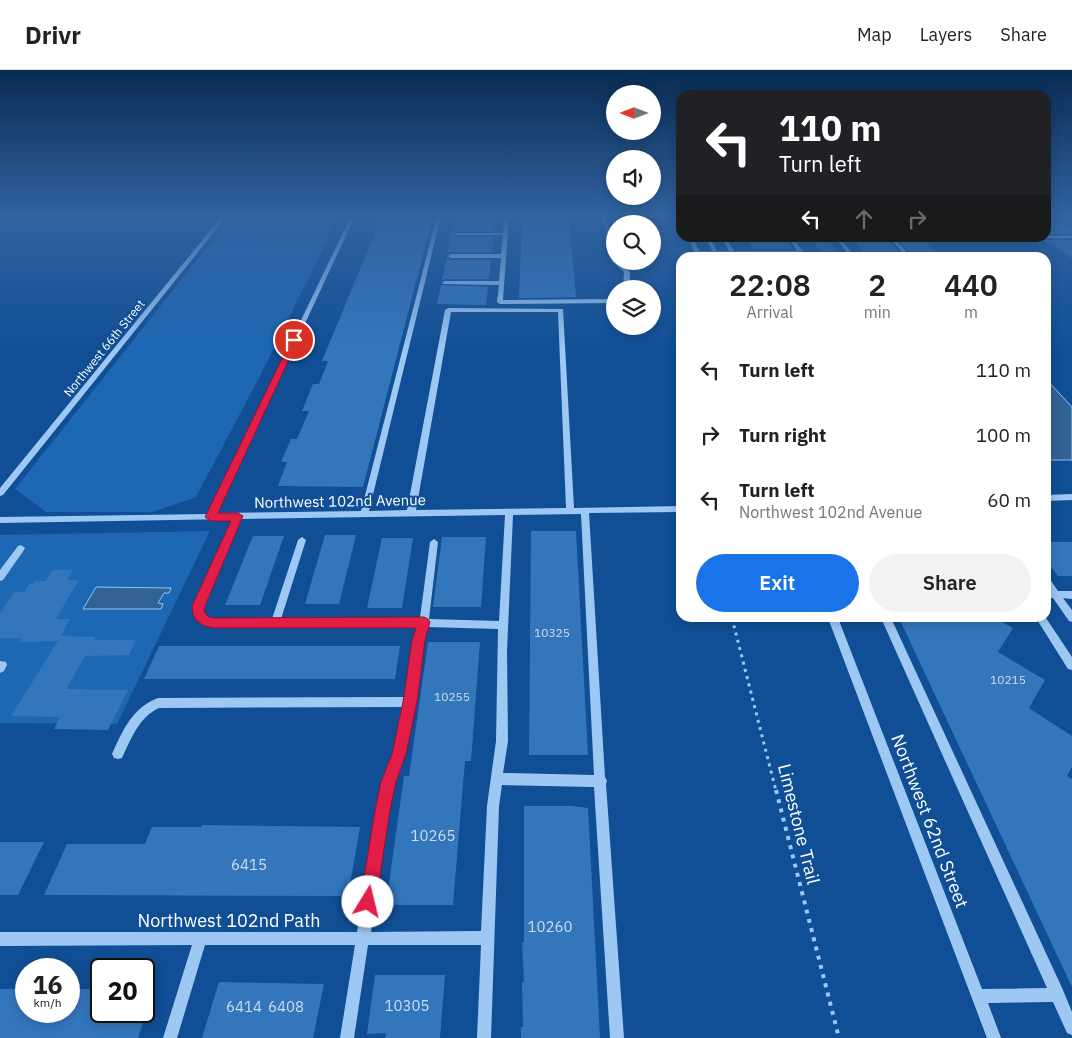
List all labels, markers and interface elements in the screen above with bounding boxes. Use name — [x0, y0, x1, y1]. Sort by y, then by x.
text: Drivr — [25, 19, 81, 51]
text: Map — [857, 23, 892, 46]
text: Layers — [920, 23, 972, 46]
text: Share — [1000, 23, 1047, 46]
north arrow — [606, 85, 661, 140]
map controls — [606, 85, 661, 335]
text: 110 m — [779, 105, 882, 151]
icon: left — [696, 110, 761, 175]
text: Turn left — [779, 149, 862, 178]
button: sound — [606, 150, 661, 205]
icon: left — [797, 205, 825, 233]
icon: ahead — [850, 205, 878, 233]
icon: right — [903, 205, 931, 233]
button: search — [606, 215, 661, 270]
text: 22:08 — [729, 265, 811, 304]
text: 2 — [868, 265, 886, 304]
text: 440 — [944, 265, 998, 304]
button: layers — [606, 280, 661, 335]
street label: Northwest 66th Street — [60, 297, 148, 399]
text: Arrival — [747, 302, 793, 322]
text: min — [864, 302, 891, 322]
text: m — [964, 302, 978, 322]
pin — [273, 319, 315, 361]
icon: arrive — [280, 326, 308, 354]
icon: left — [696, 356, 724, 384]
text: Turn left — [739, 358, 815, 382]
text: 110 m — [976, 358, 1031, 382]
icon: right — [696, 421, 724, 449]
text: Turn right — [739, 423, 826, 447]
text: 100 m — [976, 423, 1031, 447]
text: Turn left — [739, 478, 815, 502]
icon: left — [696, 486, 724, 514]
text: 60 m — [987, 488, 1031, 512]
street label: Northwest 102nd Avenue — [254, 490, 426, 512]
text: Northwest 102nd Avenue — [739, 502, 922, 522]
button: Exit — [696, 554, 859, 612]
button: Share — [869, 554, 1031, 612]
house number: 10325 — [534, 625, 570, 640]
house number: 10215 — [990, 672, 1026, 687]
house number: 10255 — [434, 689, 470, 704]
street label: Northwest 62nd Street — [886, 731, 974, 911]
street label: Limestone Trail — [773, 761, 825, 887]
house number: 10265 — [410, 826, 456, 845]
house number: 6415 — [231, 855, 267, 874]
position arrow — [341, 875, 393, 927]
street label: Northwest 102nd Path — [138, 909, 320, 932]
house number: 10260 — [527, 917, 573, 936]
speed limit sign: 20 — [90, 958, 155, 1023]
text: 16 — [32, 968, 63, 1001]
text: km/h — [33, 995, 62, 1010]
house number: 10305 — [384, 996, 430, 1015]
house number: 6414 — [226, 997, 262, 1016]
house number: 6408 — [268, 997, 304, 1016]

